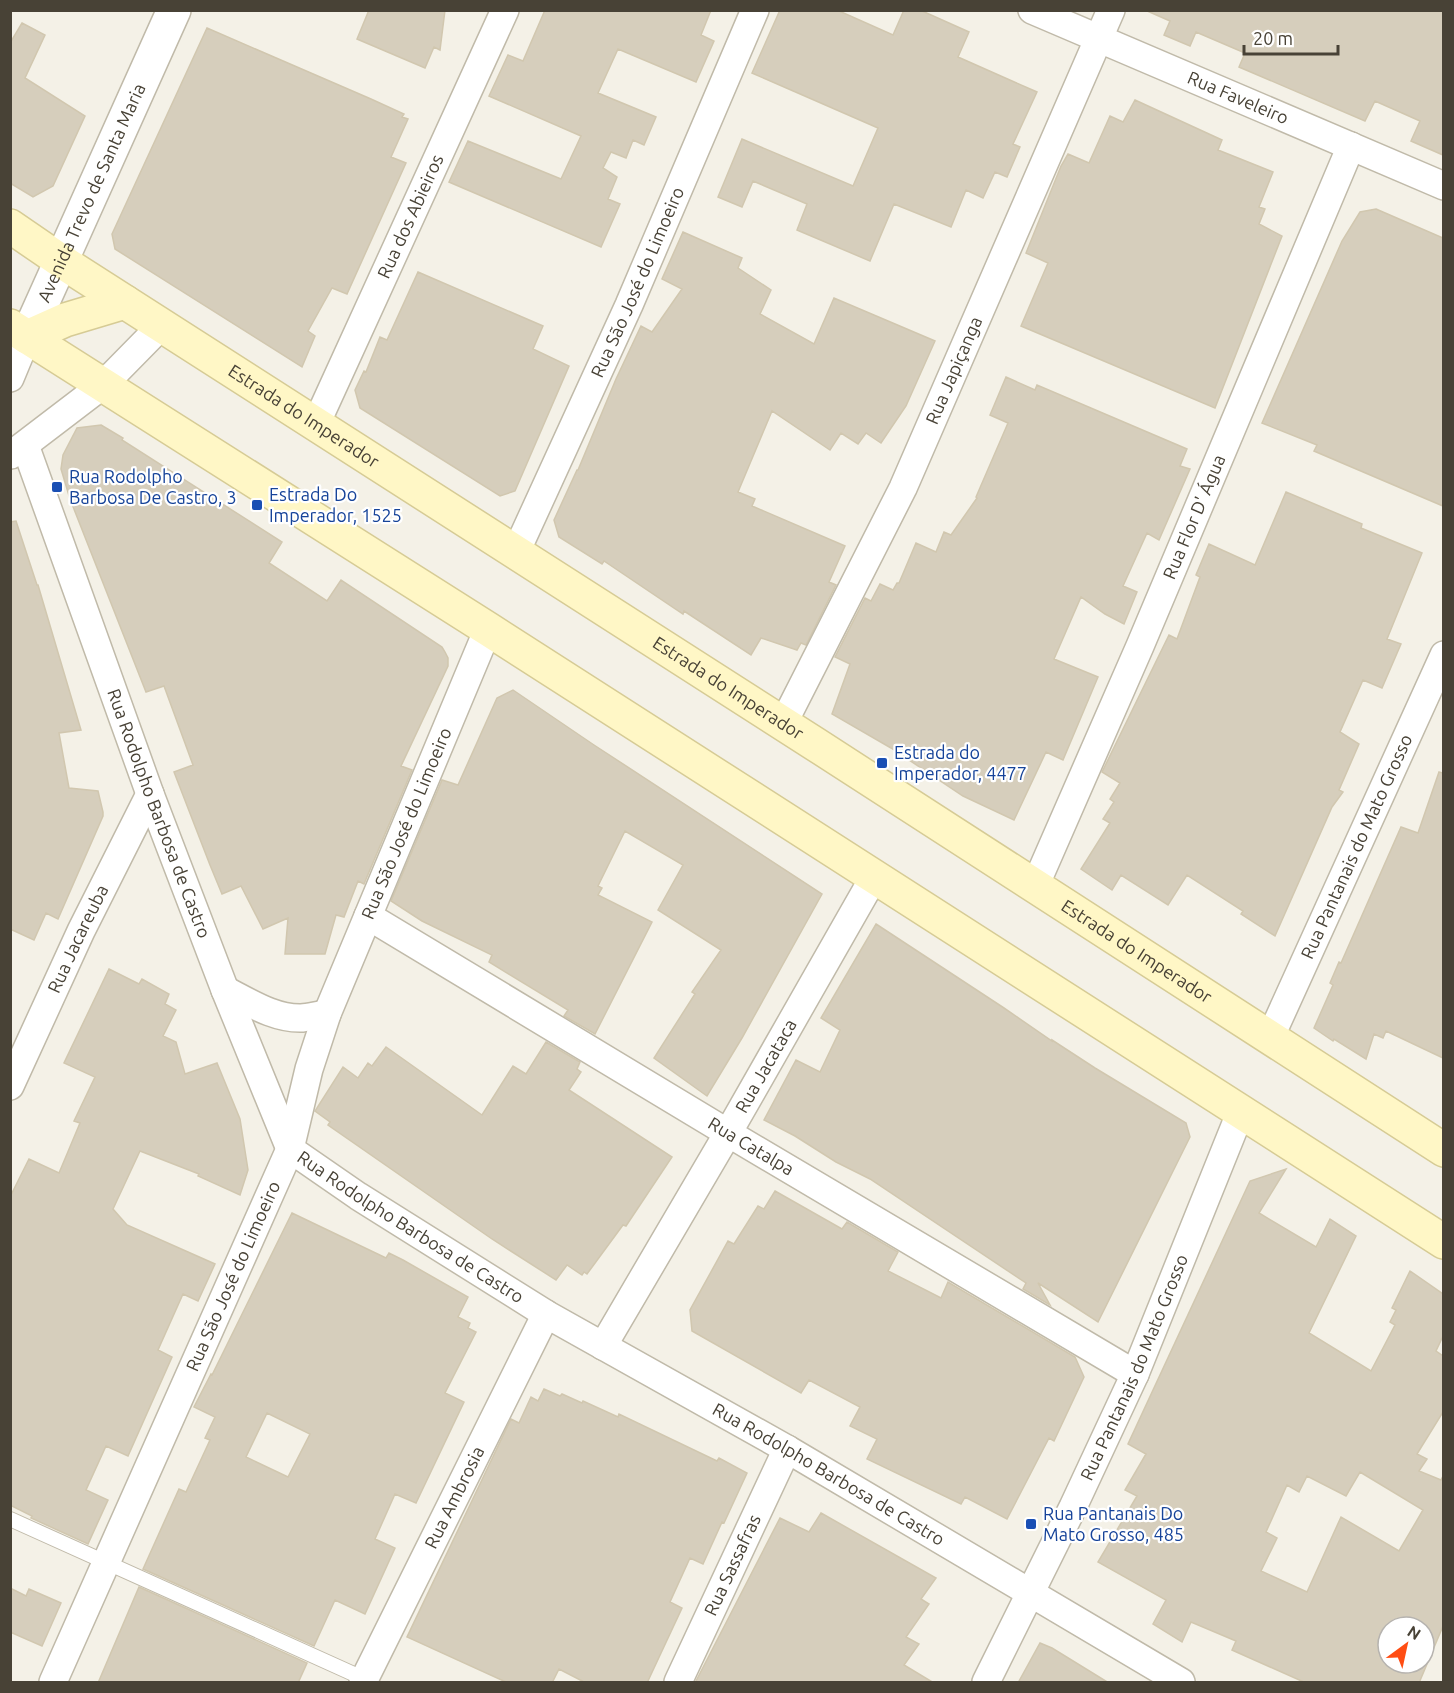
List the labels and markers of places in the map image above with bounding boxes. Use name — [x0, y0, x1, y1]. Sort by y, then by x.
place label: Rua Rodolpho Barbosa De Castro, 3 — [69, 466, 237, 507]
marker: Rua Rodolpho Barbosa De Castro, 3 — [50, 480, 64, 494]
place label: Estrada Do Imperador, 1525 — [269, 484, 402, 525]
marker: Estrada Do Imperador, 1525 — [250, 498, 264, 512]
place label: Estrada do Imperador, 4477 — [894, 742, 1027, 783]
marker: Estrada do Imperador, 4477 — [875, 756, 889, 770]
place label: Rua Pantanais Do Mato Grosso, 485 — [1043, 1503, 1184, 1544]
marker: Rua Pantanais Do Mato Grosso, 485 — [1024, 1517, 1038, 1531]

